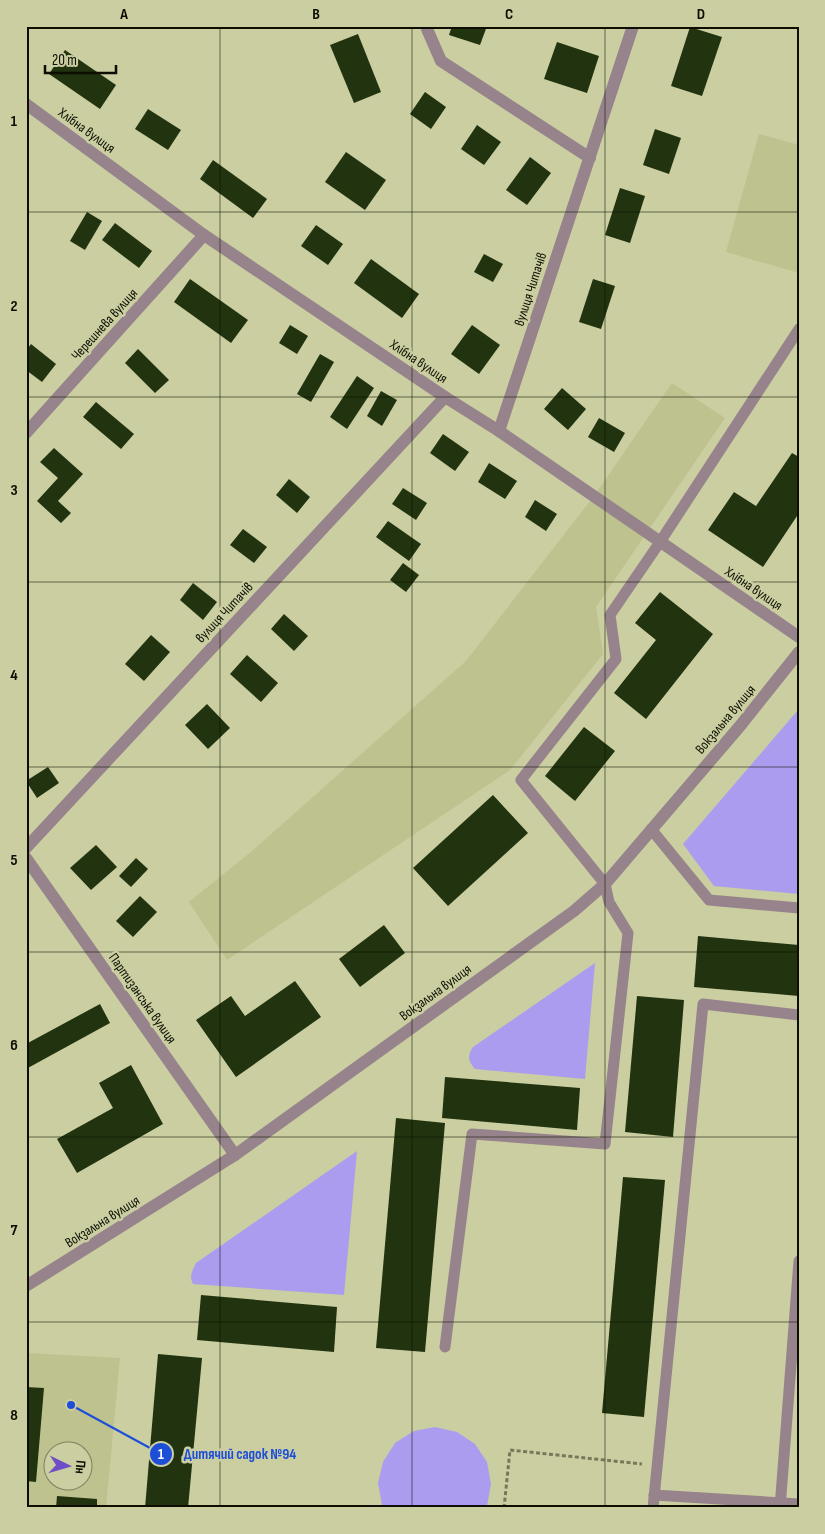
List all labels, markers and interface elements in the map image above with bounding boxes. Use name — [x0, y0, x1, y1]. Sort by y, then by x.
text: A — [119, 5, 128, 24]
text: B — [312, 5, 320, 24]
text: C — [505, 5, 513, 24]
text: D — [697, 5, 705, 24]
scale bar — [45, 42, 116, 74]
text: 20 m — [52, 51, 77, 70]
street label: Хлібна вулиця — [54, 103, 118, 157]
text: 1 — [11, 112, 18, 131]
street label: вулиця Читачів — [511, 250, 550, 328]
street label: Черешнева вулиця — [68, 285, 141, 364]
text: 2 — [10, 297, 18, 316]
street label: Хлібна вулиця — [386, 335, 451, 387]
text: 3 — [10, 481, 18, 500]
street label: Хлібна вулиця — [721, 562, 786, 614]
street label: вулиця Читачів — [192, 578, 257, 646]
text: 4 — [10, 666, 18, 685]
street label: Вокзальна вулиця — [692, 681, 759, 757]
text: 5 — [10, 851, 18, 870]
street label: Партизанська вулиця — [105, 950, 180, 1047]
street label: Вокзальна вулиця — [396, 961, 475, 1024]
text: 6 — [10, 1036, 18, 1055]
street label: Вокзальна вулиця — [62, 1192, 143, 1251]
text: 7 — [11, 1221, 18, 1240]
text: 8 — [10, 1406, 18, 1425]
callout: Дитячий садок №94 — [148, 1439, 306, 1469]
north arrow — [42, 1442, 92, 1492]
text: 1 — [158, 1445, 164, 1464]
text: Дитячий садок №94 — [184, 1445, 296, 1464]
text: Пн — [71, 1460, 90, 1475]

